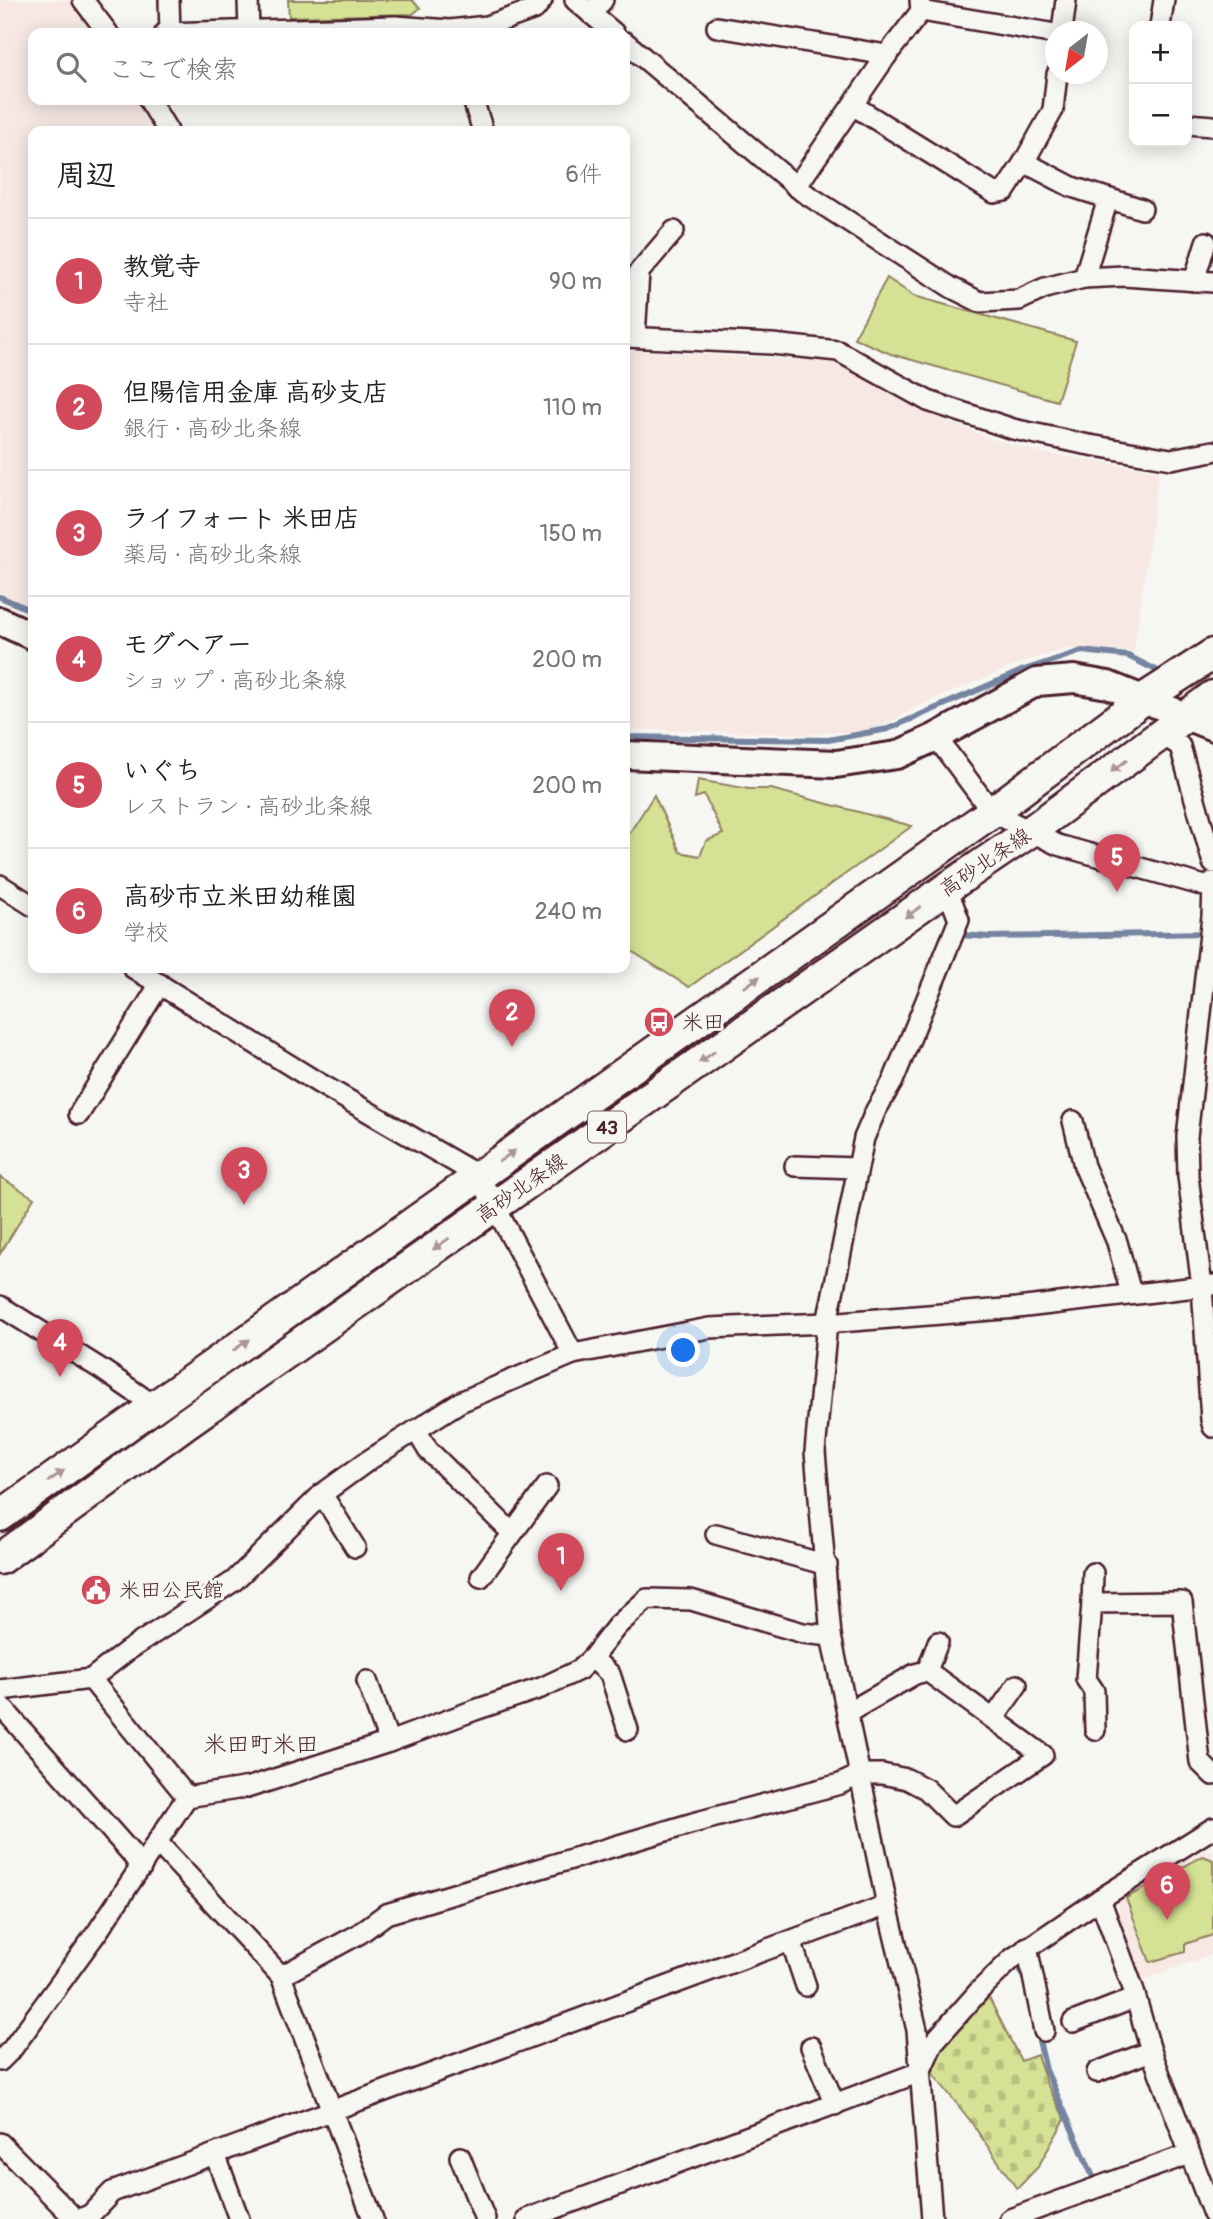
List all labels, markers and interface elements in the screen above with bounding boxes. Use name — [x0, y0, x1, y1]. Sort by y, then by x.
north arrow — [1045, 21, 1108, 84]
map controls — [1129, 21, 1192, 147]
button: + — [1129, 21, 1192, 84]
search box — [28, 28, 630, 105]
icon: search — [52, 48, 90, 86]
text: ここで検索 — [108, 54, 238, 86]
button: − — [1129, 84, 1192, 147]
text: 周辺 — [56, 157, 116, 194]
text: 6件 — [566, 160, 602, 189]
text: 教覚寺 — [123, 251, 201, 283]
text: 1 — [75, 267, 84, 296]
text: 90 m — [549, 267, 602, 296]
text: 寺社 — [123, 288, 169, 317]
text: 但陽信用金庫 高砂支店 — [123, 377, 389, 409]
text: 2 — [73, 393, 85, 422]
text: 110 m — [543, 393, 602, 422]
text: 銀行 · 高砂北条線 — [123, 414, 301, 443]
text: ライフォート 米田店 — [123, 503, 360, 535]
text: 3 — [73, 519, 85, 548]
text: 150 m — [539, 519, 602, 548]
text: 薬局 · 高砂北条線 — [123, 540, 301, 569]
text: モグヘアー — [123, 629, 252, 661]
text: 4 — [72, 645, 86, 674]
text: 200 m — [532, 645, 602, 674]
text: ショップ · 高砂北条線 — [123, 666, 347, 695]
text: いぐち — [123, 755, 201, 787]
one-way arrow — [1110, 759, 1128, 773]
text: 5 — [73, 771, 85, 800]
text: 200 m — [532, 771, 602, 800]
text: レストラン · 高砂北条線 — [123, 792, 372, 821]
street label: 高砂北条線 — [934, 822, 1036, 903]
pin: 5 — [1094, 834, 1140, 892]
text: 高砂市立米田幼稚園 — [123, 881, 357, 913]
text: 6 — [72, 897, 86, 926]
text: 240 m — [535, 897, 602, 926]
one-way arrow — [904, 905, 922, 919]
text: 学校 — [123, 918, 169, 947]
one-way arrow — [743, 975, 761, 989]
pin: 2 — [489, 989, 535, 1047]
bus stop icon: 米田 — [642, 1005, 676, 1039]
place label: 米田 — [682, 1009, 724, 1036]
one-way arrow — [698, 1050, 716, 1064]
road number: 43 — [588, 1112, 626, 1142]
pin: 3 — [221, 1147, 267, 1205]
street label: 高砂北条線 — [471, 1147, 572, 1230]
one-way arrow — [498, 1149, 516, 1163]
one-way arrow — [432, 1237, 450, 1251]
pin: 4 — [37, 1319, 83, 1377]
your location — [666, 1333, 700, 1367]
one-way arrow — [232, 1338, 250, 1352]
one-way arrow — [47, 1469, 65, 1483]
pin: 1 — [538, 1533, 584, 1591]
public building icon: 米田公民館 — [79, 1573, 113, 1607]
place label: 米田公民館 — [119, 1577, 224, 1604]
district label: 米田町米田 — [204, 1730, 319, 1759]
pin: 6 — [1144, 1862, 1190, 1920]

